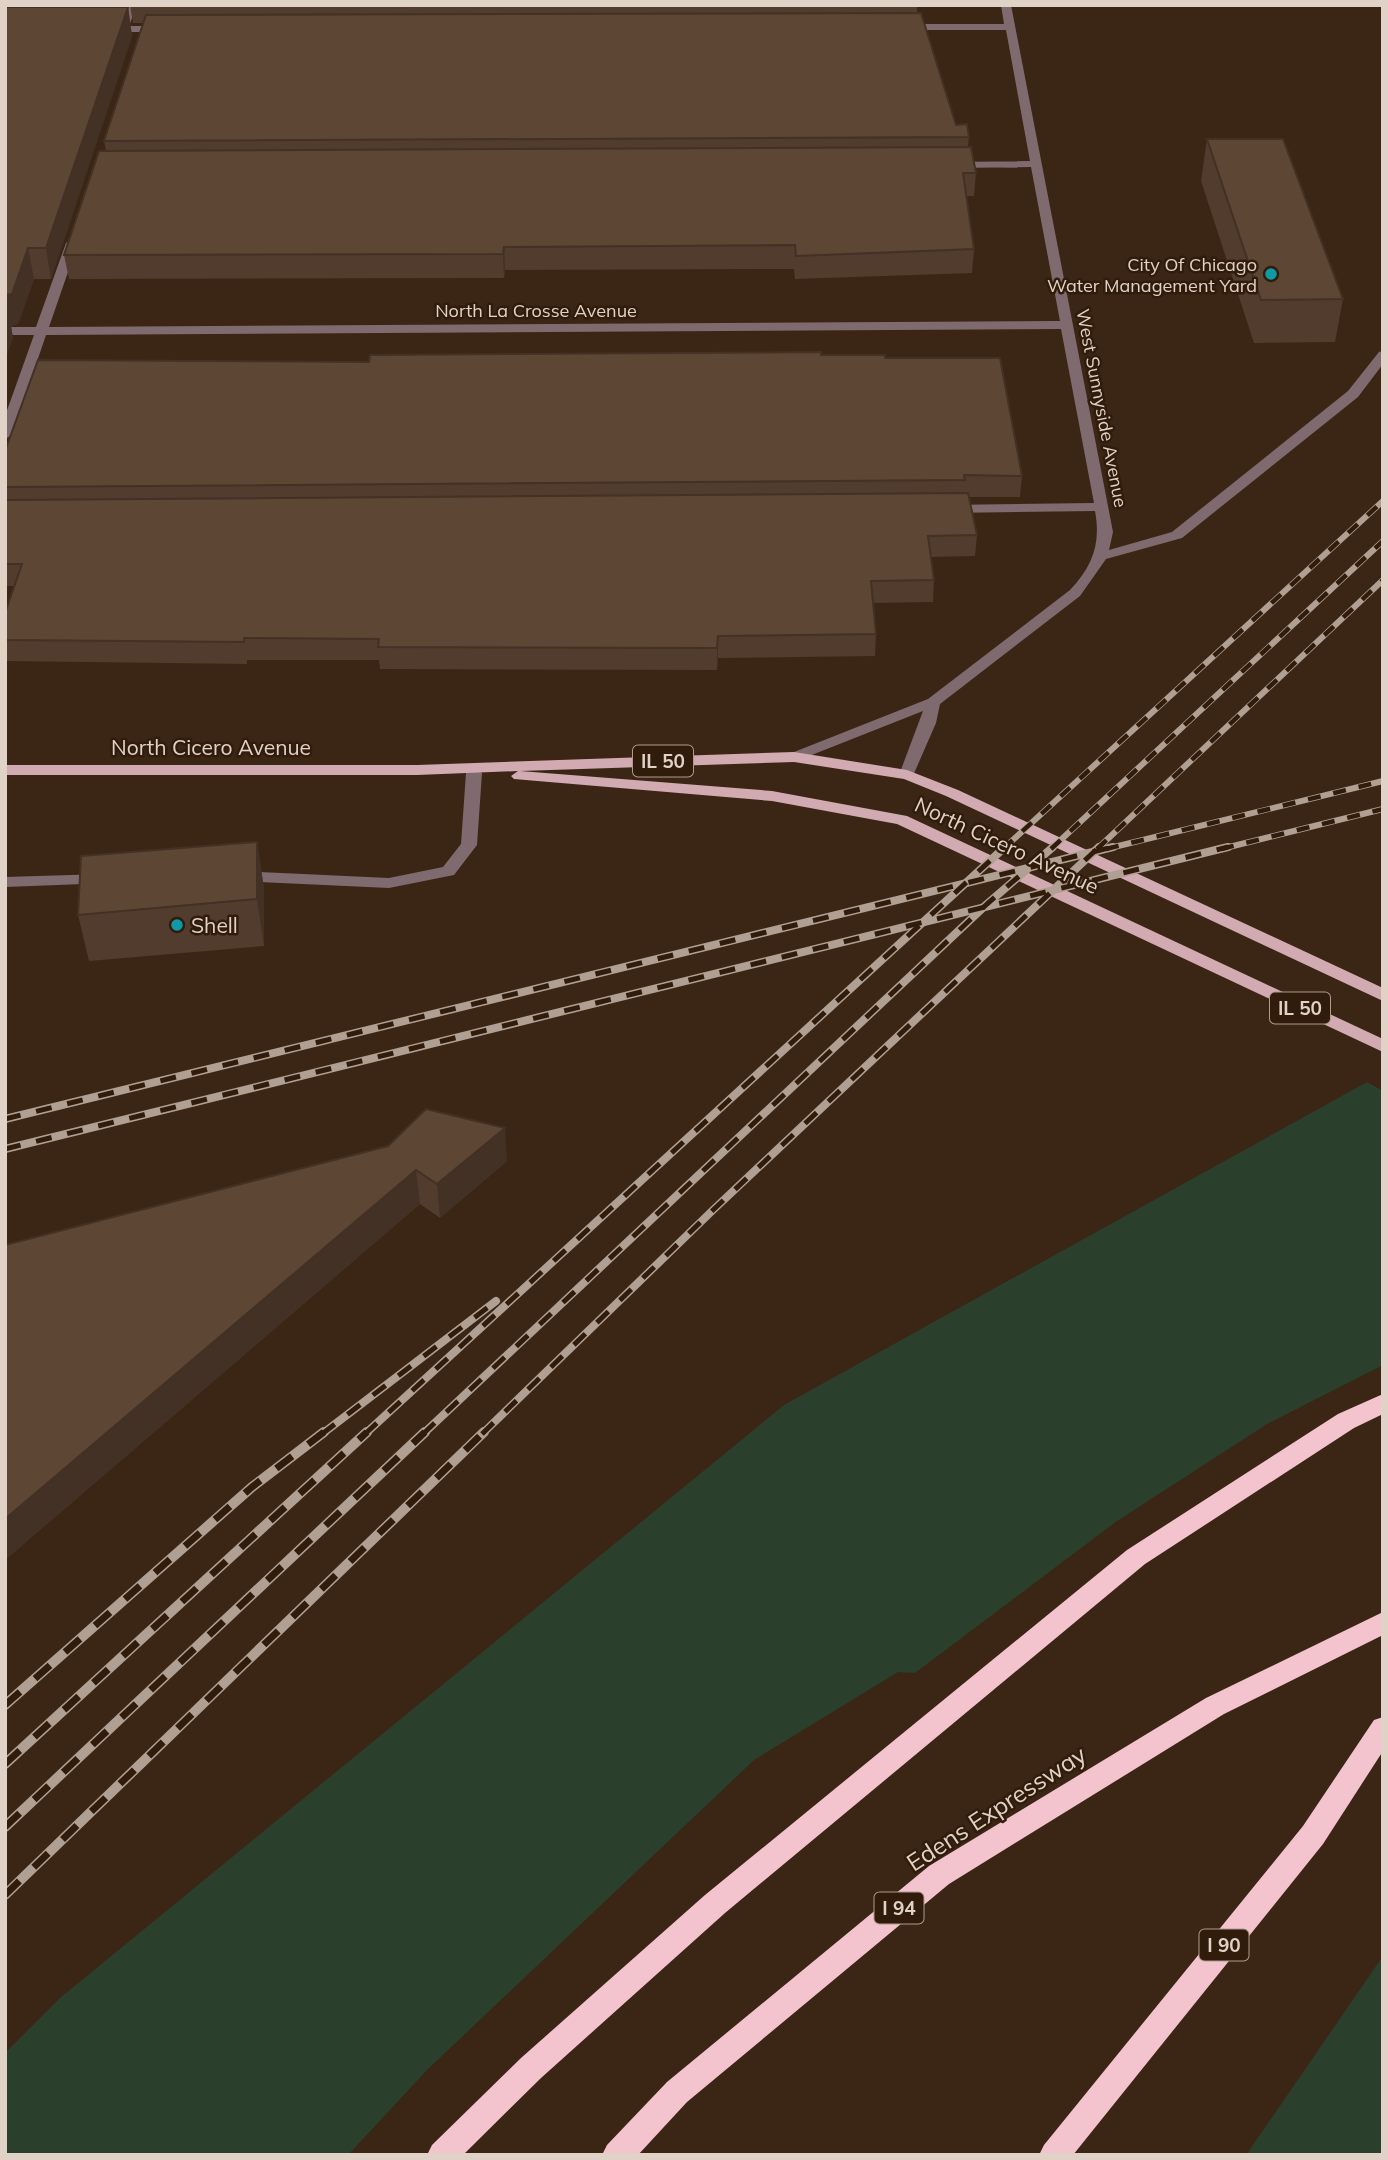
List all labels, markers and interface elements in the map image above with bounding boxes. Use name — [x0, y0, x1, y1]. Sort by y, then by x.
place label: City Of Chicago Water Management Yard — [1047, 253, 1257, 297]
marker: City Of Chicago Water Management Yard — [1263, 266, 1279, 282]
street label: North La Crosse Avenue — [435, 299, 637, 322]
street label: West Sunnyside Avenue — [1071, 307, 1133, 509]
street label: North Cicero Avenue — [111, 734, 311, 760]
road number: IL 50 — [633, 746, 693, 776]
street label: North Cicero Avenue — [911, 791, 1103, 899]
place label: Shell — [191, 912, 238, 938]
marker: Shell — [169, 917, 185, 933]
road number: IL 50 — [1270, 992, 1330, 1024]
street label: Edens Expressway — [901, 1739, 1092, 1877]
road number: I 94 — [874, 1892, 923, 1924]
road number: I 90 — [1200, 1929, 1248, 1960]

